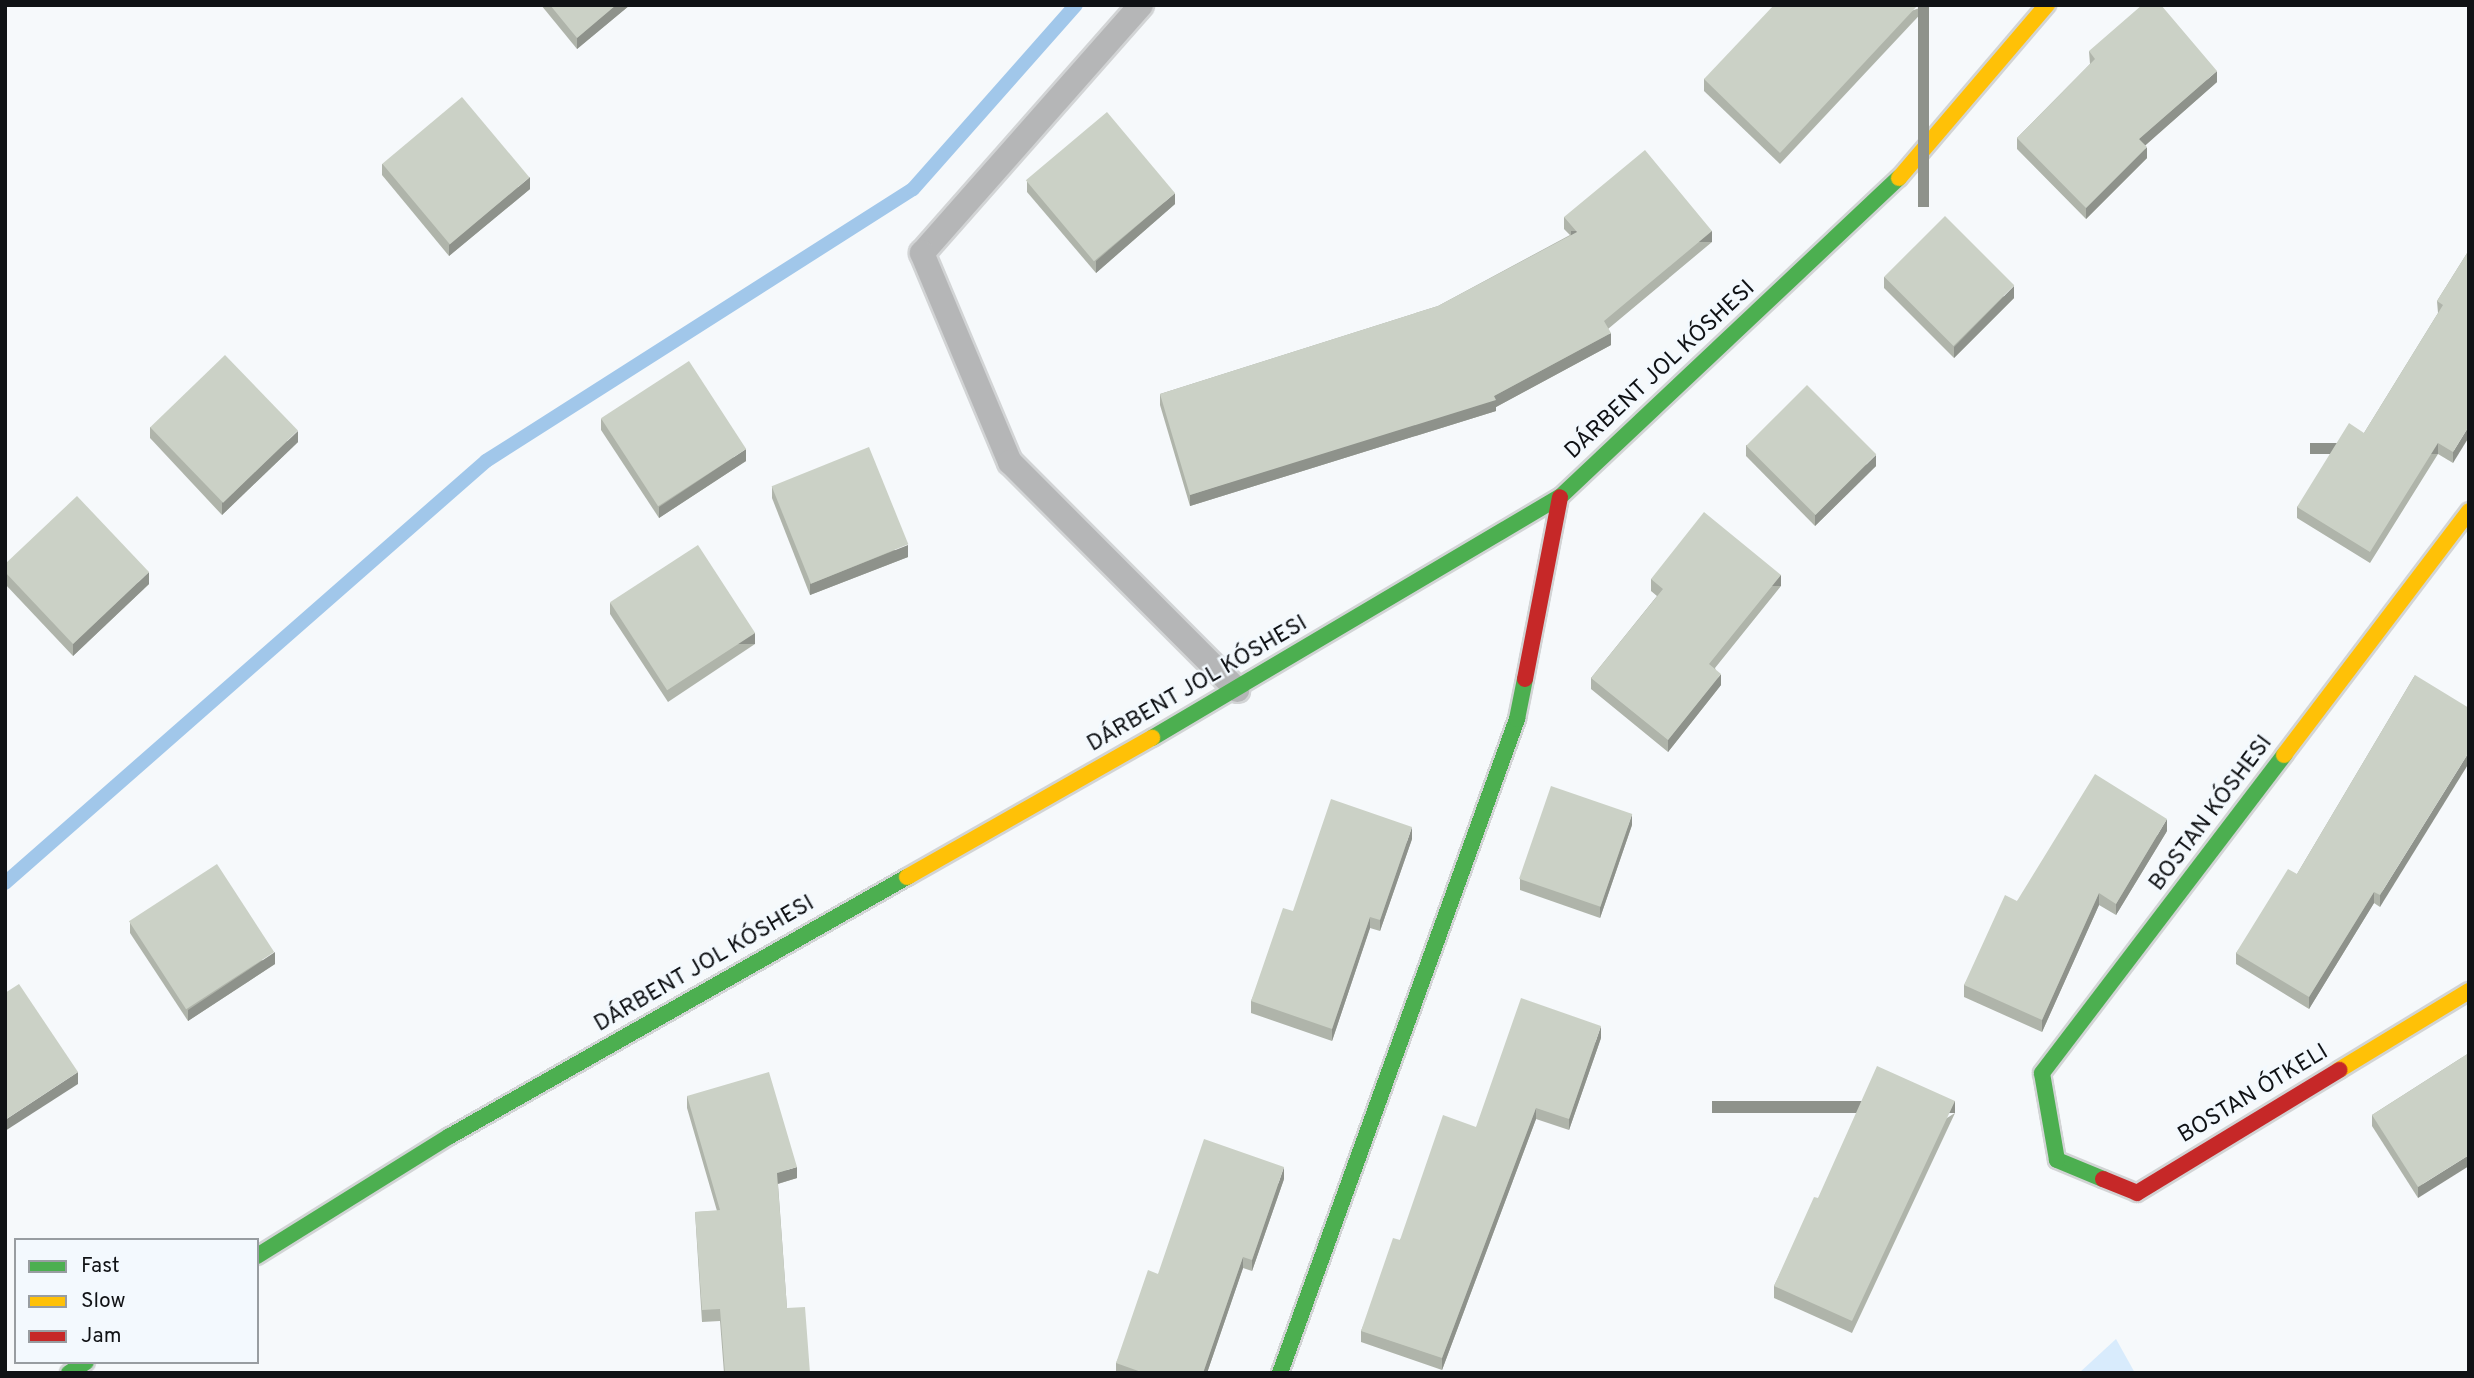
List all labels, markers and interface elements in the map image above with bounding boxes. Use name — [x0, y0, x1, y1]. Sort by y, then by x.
street label: DÁRBENT JOL KÓSHESI — [1560, 275, 1762, 467]
street label: DÁRBENT JOL KÓSHESI — [1082, 610, 1314, 760]
street label: BOSTAN KÓSHESI — [2145, 731, 2279, 897]
street label: DÁRBENT JOL KÓSHESI — [589, 890, 821, 1040]
street label: BOSTAN ÓTKELI — [2174, 1039, 2334, 1151]
legend — [14, 1238, 259, 1364]
text: Fast — [81, 1253, 120, 1280]
text: Slow — [81, 1288, 126, 1315]
text: Jam — [81, 1323, 122, 1350]

